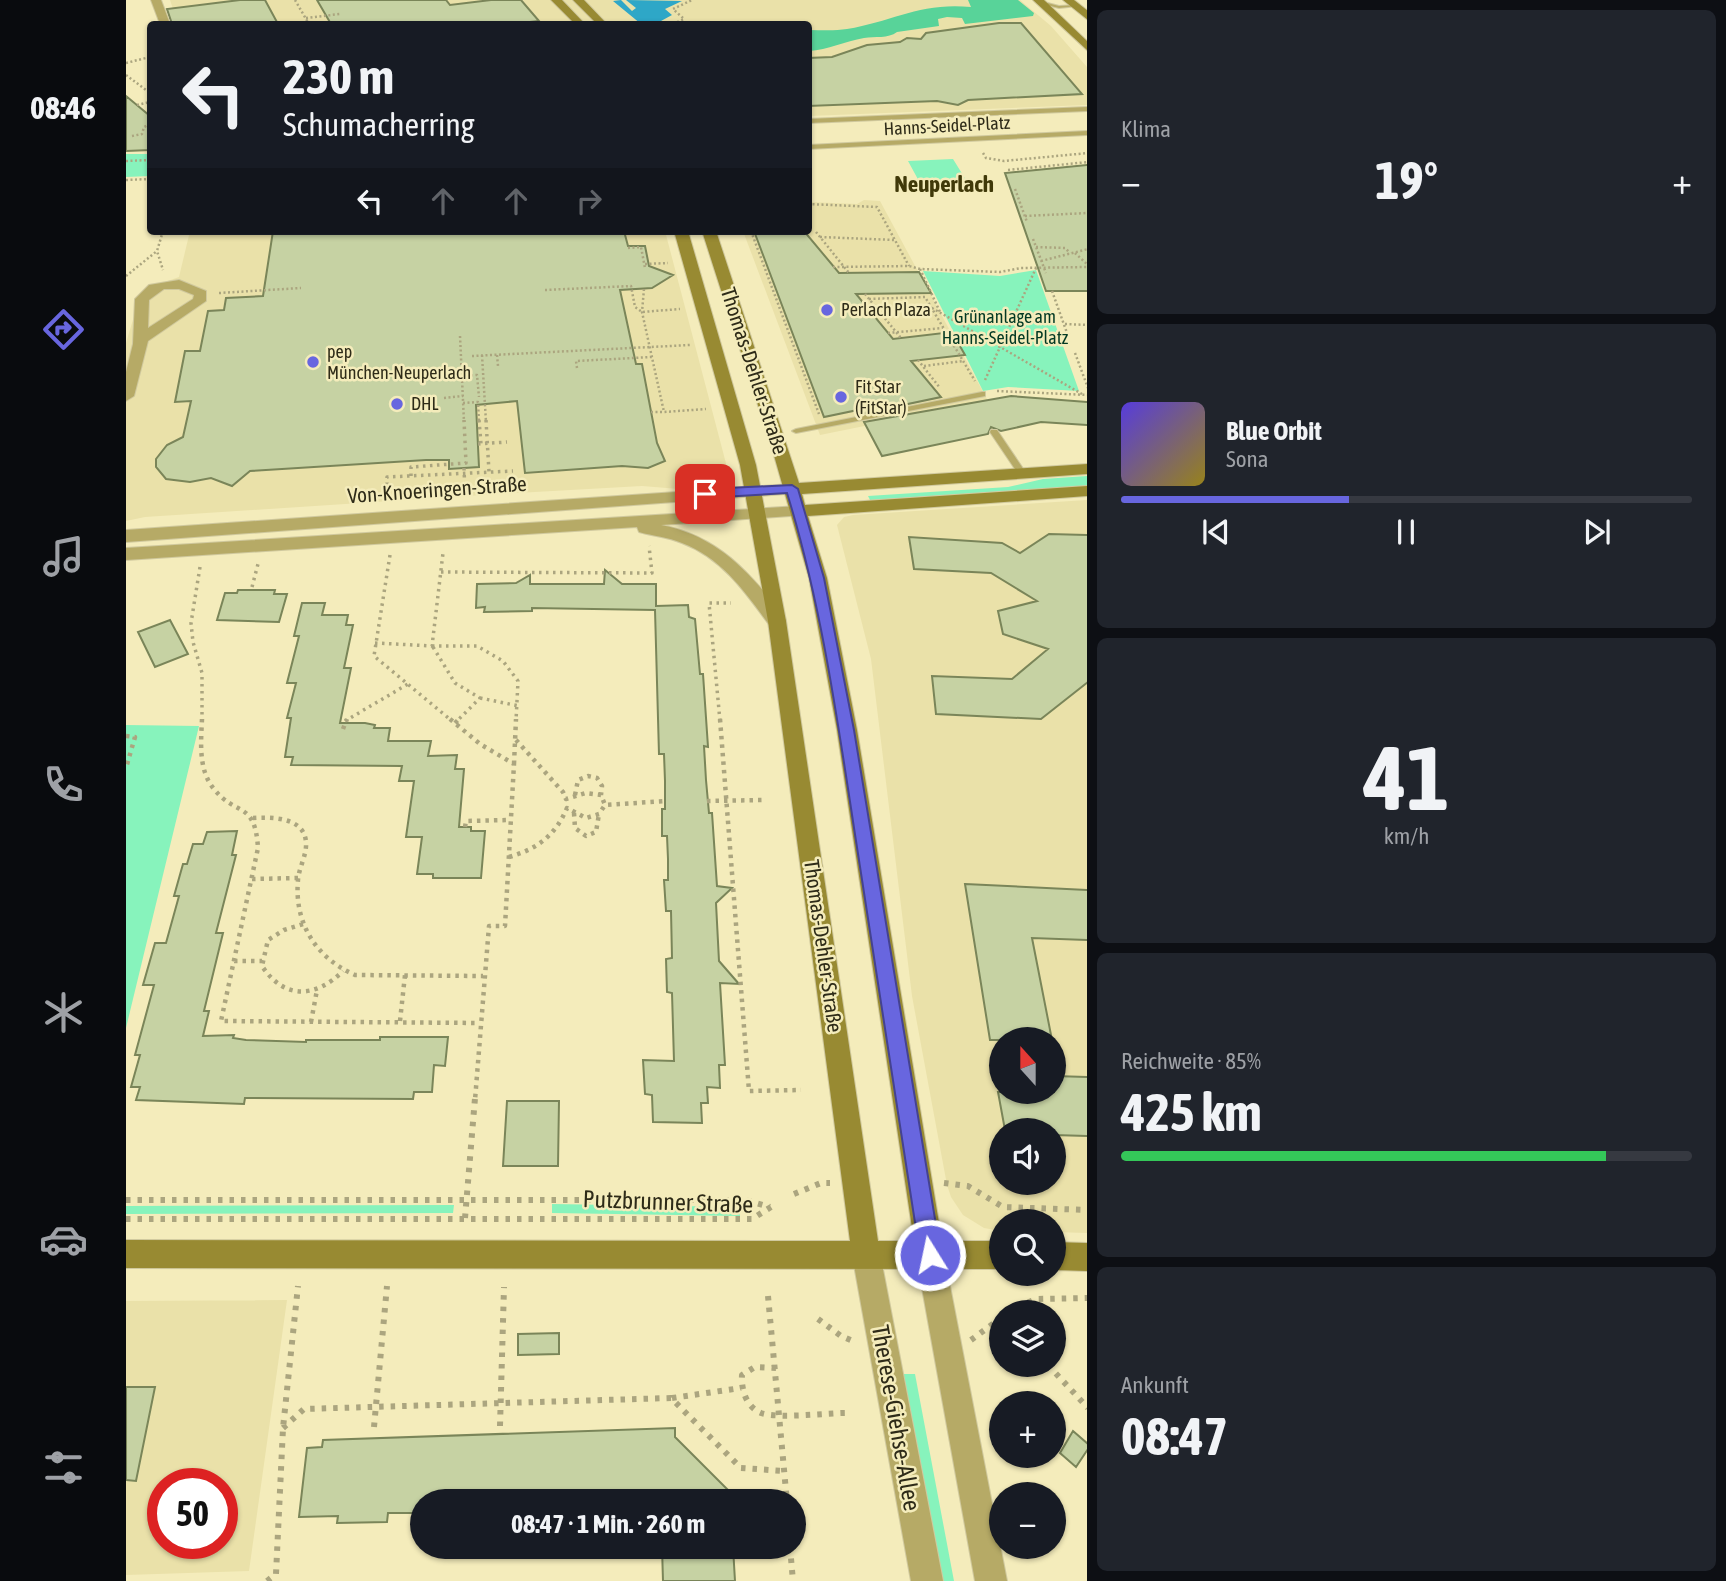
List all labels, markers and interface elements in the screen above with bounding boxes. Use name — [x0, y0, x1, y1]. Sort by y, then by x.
text: 230 m — [283, 48, 394, 104]
icon: left — [168, 49, 259, 140]
text: 08:46 — [30, 89, 96, 126]
text: Schumacherring — [283, 106, 475, 143]
street label: Hanns-Seidel-Platz — [883, 112, 1011, 139]
text: Klima — [1121, 116, 1171, 142]
text: 19° — [1375, 150, 1438, 210]
text: − — [1121, 159, 1141, 202]
text: + — [1672, 159, 1692, 202]
district label: Neuperlach — [894, 171, 994, 197]
icon: left — [351, 182, 389, 220]
icon: ahead — [424, 182, 462, 220]
icon: ahead — [497, 182, 535, 220]
icon: right — [570, 182, 608, 220]
street label: Thomas-Dehler-Straße — [717, 284, 793, 457]
place label: Perlach Plaza — [841, 299, 931, 320]
marker: Perlach Plaza — [819, 302, 835, 318]
icon: directions — [39, 305, 88, 354]
park label: Grünanlage am Hanns-Seidel-Platz — [942, 306, 1069, 348]
place label: pep München-Neuperlach — [327, 341, 471, 383]
marker: pep München-Neuperlach — [305, 354, 321, 370]
place label: Fit Star (FitStar) — [855, 376, 907, 418]
marker: Fit Star (FitStar) — [833, 389, 849, 405]
place label: DHL — [411, 393, 439, 414]
marker: DHL — [389, 396, 405, 412]
text: Blue Orbit — [1226, 416, 1322, 446]
text: Sona — [1226, 446, 1268, 472]
pin — [675, 464, 735, 524]
street label: Von-Knoeringen-Straße — [347, 471, 527, 507]
icon: arrive — [686, 475, 724, 513]
icon: previous — [1197, 513, 1235, 551]
icon: pause — [1387, 513, 1425, 551]
icon: next — [1578, 513, 1616, 551]
icon: music — [39, 532, 88, 581]
text: 41 — [1364, 725, 1449, 829]
icon: phone — [39, 760, 88, 809]
text: km/h — [1384, 823, 1429, 849]
street label: Thomas-Dehler-Straße — [800, 858, 848, 1034]
icon: climate — [39, 988, 88, 1037]
north arrow — [989, 1027, 1066, 1104]
map controls — [989, 1027, 1066, 1559]
text: Reichweite · 85% — [1121, 1048, 1261, 1074]
text: 425 km — [1121, 1082, 1262, 1142]
button: sound — [989, 1118, 1066, 1195]
street label: Putzbrunner Straße — [582, 1185, 754, 1218]
button: search — [989, 1209, 1066, 1286]
icon: car — [39, 1215, 88, 1264]
position arrow — [893, 1218, 967, 1292]
button: layers — [989, 1300, 1066, 1377]
street label: Therese-Giehse-Allee — [867, 1323, 926, 1513]
text: Ankunft — [1121, 1372, 1189, 1398]
button: + — [989, 1391, 1066, 1468]
text: 08:47 — [1121, 1406, 1228, 1466]
icon: filters — [39, 1443, 88, 1492]
speed limit sign: 50 — [147, 1468, 238, 1559]
button: − — [989, 1482, 1066, 1559]
text: 08:47 · 1 Min. · 260 m — [511, 1509, 705, 1539]

